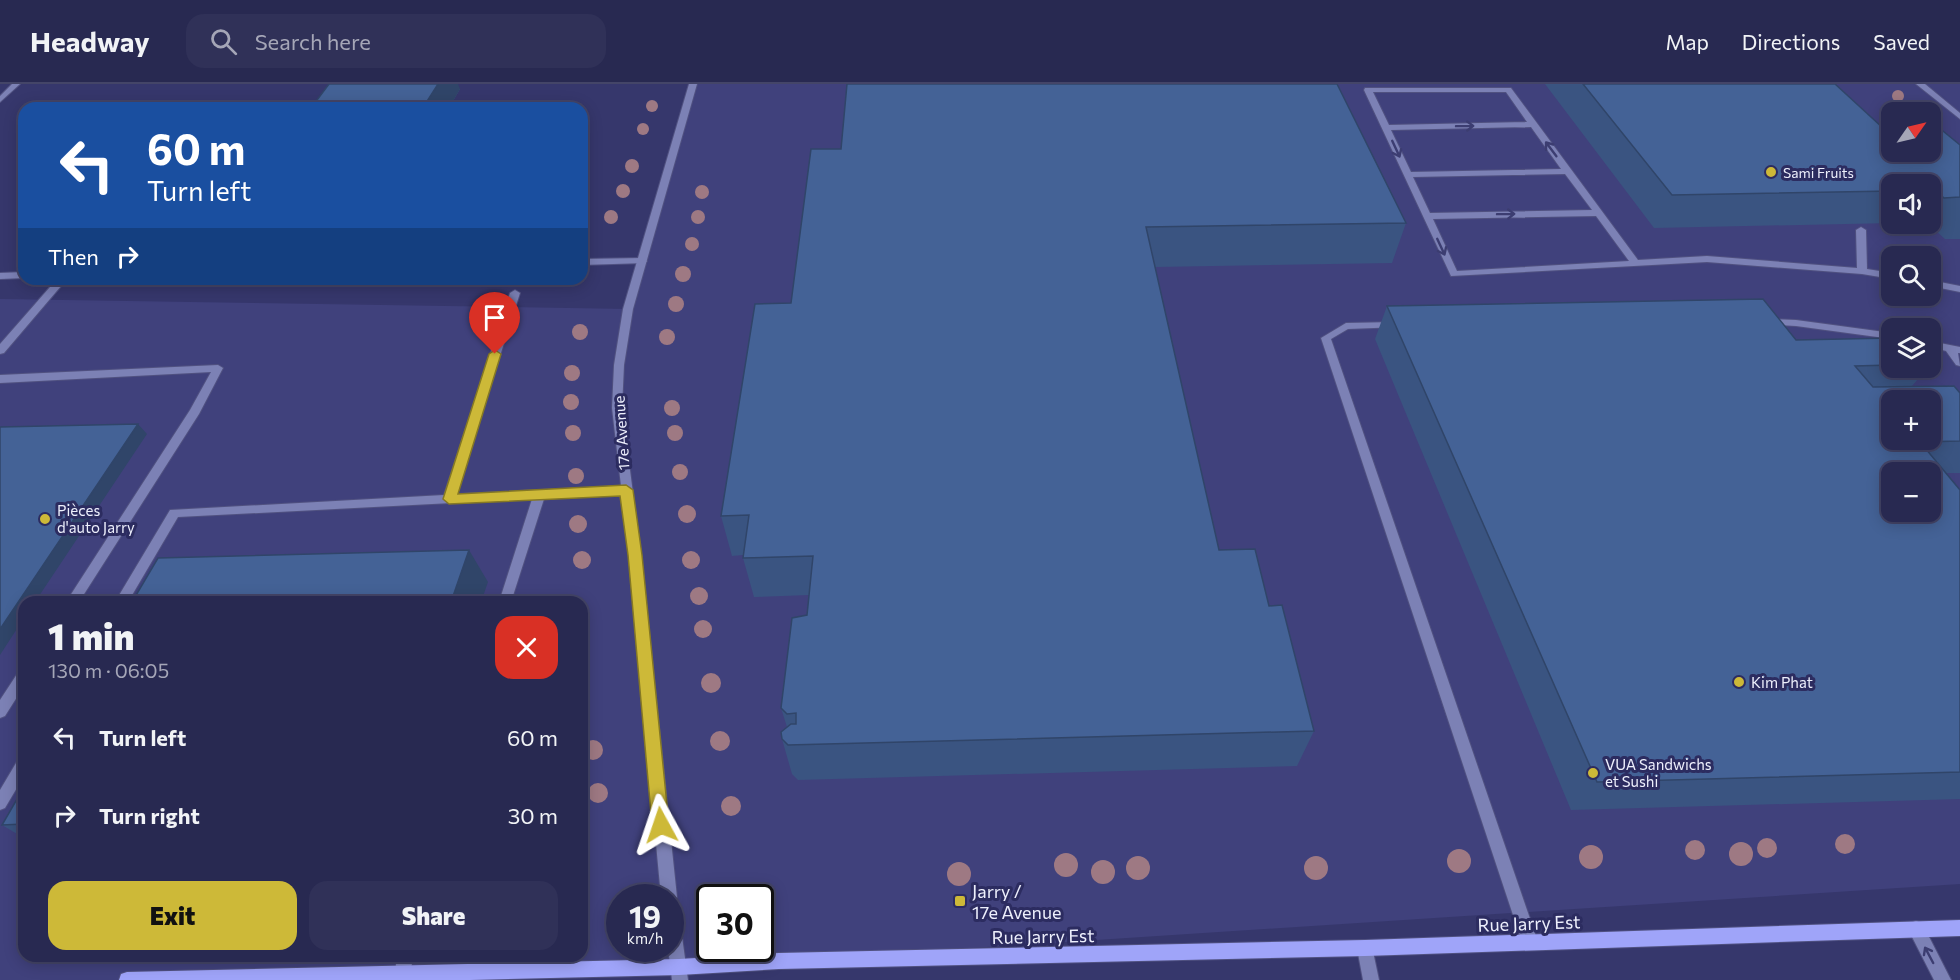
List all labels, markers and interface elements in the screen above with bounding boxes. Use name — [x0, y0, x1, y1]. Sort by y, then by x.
search box — [186, 14, 606, 68]
text: Headway — [30, 24, 150, 58]
icon: search — [207, 25, 240, 58]
text: Search here — [255, 28, 371, 55]
text: Map — [1666, 29, 1709, 54]
text: Directions — [1742, 29, 1840, 54]
text: Saved — [1873, 29, 1930, 54]
north arrow — [1881, 102, 1941, 162]
map controls — [1881, 102, 1941, 522]
one-way arrow — [1455, 120, 1475, 132]
text: 60 m — [147, 122, 246, 174]
icon: left — [48, 126, 126, 204]
one-way arrow — [1391, 140, 1403, 158]
one-way arrow — [1545, 141, 1558, 157]
place label: Sami Fruits — [1783, 164, 1854, 181]
marker: Sami Fruits — [1764, 165, 1778, 179]
text: Turn left — [147, 174, 251, 207]
button: sound — [1881, 174, 1941, 234]
one-way arrow — [1496, 209, 1516, 220]
one-way arrow — [1436, 237, 1448, 255]
icon: right — [111, 240, 144, 273]
text: Then — [48, 243, 99, 270]
button: search — [1881, 246, 1941, 306]
pin — [469, 292, 520, 354]
icon: arrive — [478, 301, 511, 334]
button: layers — [1881, 318, 1941, 378]
button: + — [1881, 390, 1941, 450]
street label: 17e Avenue — [609, 395, 633, 471]
button: − — [1881, 462, 1941, 522]
place label: Pièces d'auto Jarry — [57, 501, 135, 536]
marker: Pièces d'auto Jarry — [38, 512, 52, 526]
text: 1 min — [48, 613, 134, 657]
button: close — [495, 616, 558, 679]
text: 130 m · 06:05 — [48, 658, 169, 682]
place label: Kim Phat — [1751, 673, 1813, 691]
marker: Kim Phat — [1732, 675, 1746, 689]
icon: left — [48, 721, 81, 754]
text: Turn left — [99, 724, 186, 751]
text: 60 m — [507, 724, 558, 751]
place label: VUA Sandwichs et Sushi — [1605, 755, 1712, 790]
marker: VUA Sandwichs et Sushi — [1586, 766, 1600, 780]
position arrow — [629, 793, 693, 857]
icon: right — [48, 799, 81, 832]
text: Turn right — [99, 802, 200, 829]
text: 30 m — [508, 802, 558, 829]
place label: Jarry / 17e Avenue — [972, 880, 1061, 923]
button: Exit — [48, 881, 297, 950]
button: Share — [309, 881, 558, 950]
speed limit sign: 30 — [696, 884, 774, 962]
marker: Jarry / 17e Avenue — [953, 894, 967, 908]
text: 19 — [629, 897, 661, 934]
street label: Rue Jarry Est — [1477, 910, 1581, 936]
street label: Rue Jarry Est — [991, 924, 1095, 948]
text: km/h — [627, 929, 663, 947]
one-way arrow — [1923, 946, 1935, 964]

